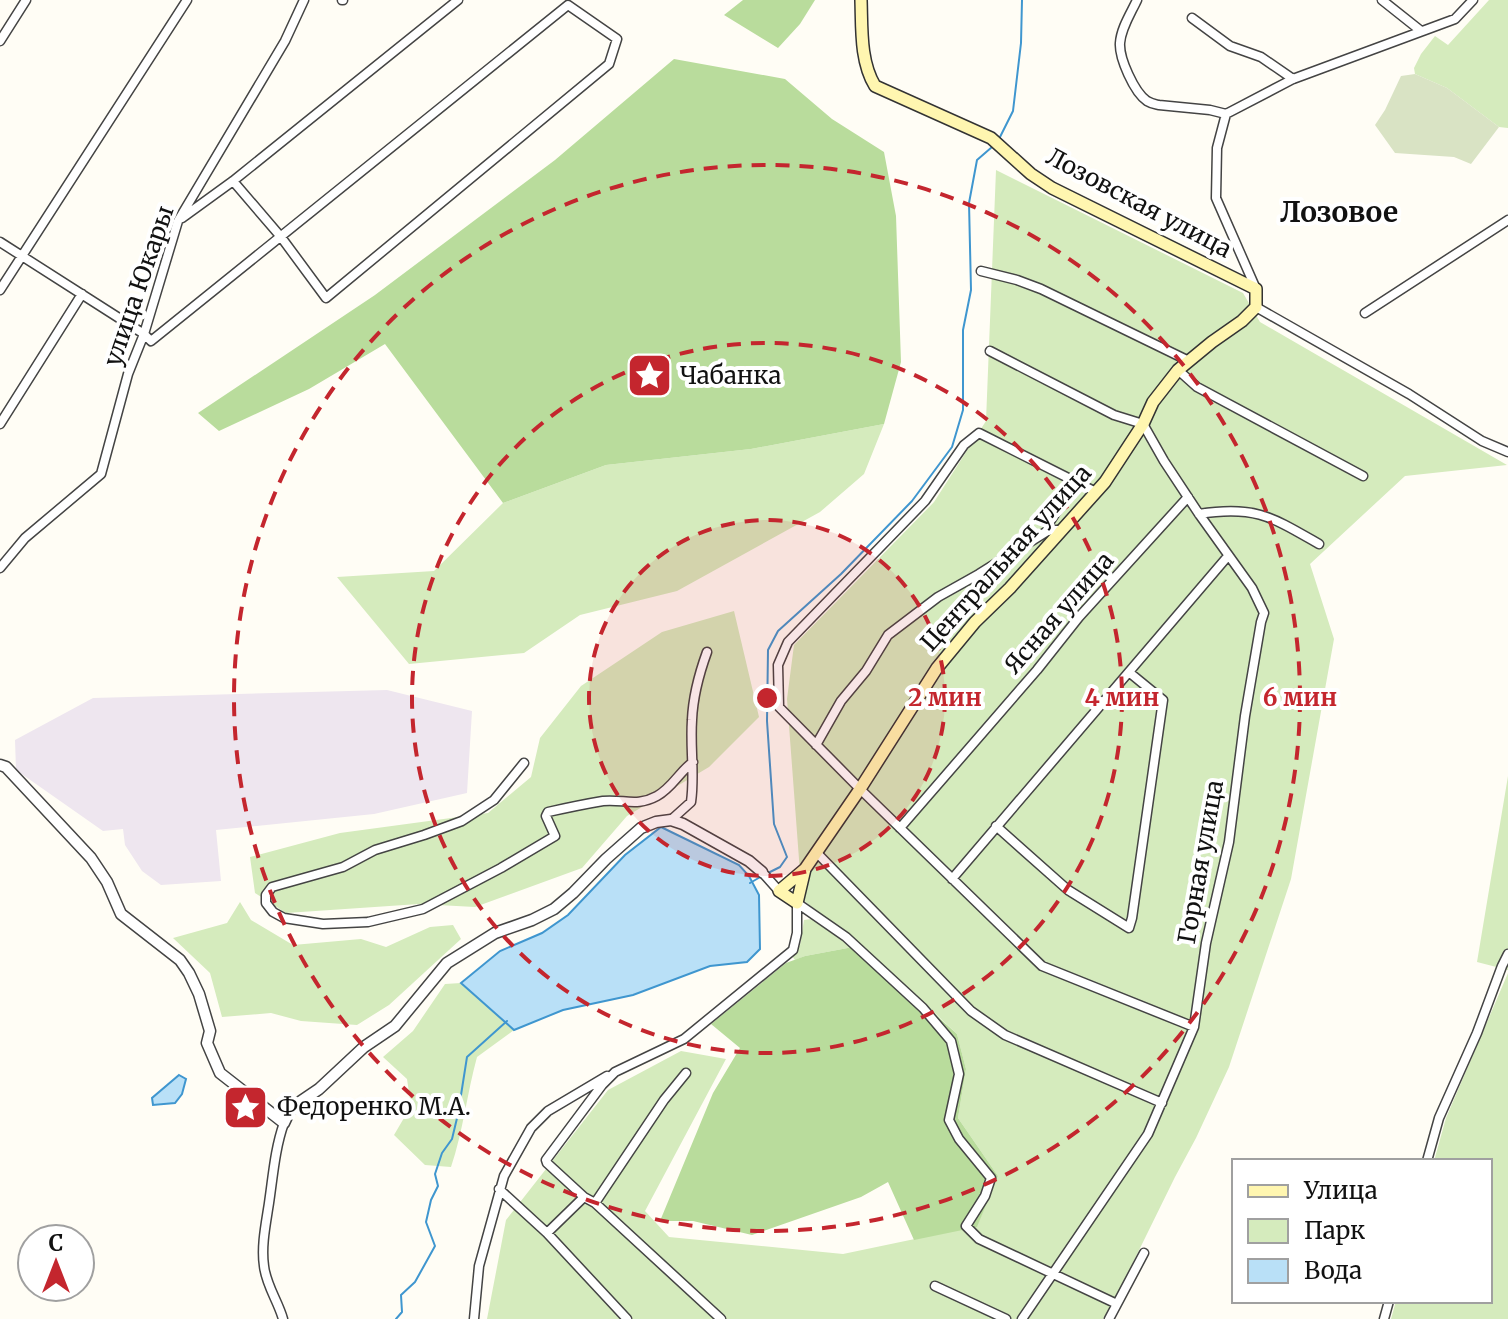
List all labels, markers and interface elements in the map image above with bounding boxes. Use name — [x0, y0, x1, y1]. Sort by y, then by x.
street label: Лозовская улица — [1041, 141, 1237, 264]
district label: Лозовое — [1280, 194, 1398, 230]
street label: улица Юкары — [97, 201, 181, 370]
place icon: Чабанка — [625, 352, 673, 400]
place label: Чабанка — [680, 360, 782, 391]
street label: Центральная улица — [914, 458, 1098, 658]
street label: Ясная улица — [997, 545, 1120, 680]
text: 2 мин — [908, 682, 982, 713]
text: 4 мин — [1085, 682, 1160, 713]
text: 6 мин — [1263, 682, 1337, 713]
centre of rings — [753, 684, 781, 712]
street label: Горная улица — [1171, 777, 1230, 946]
place icon: Федоренко М.А. — [222, 1083, 270, 1131]
place label: Федоренко М.А. — [277, 1091, 471, 1122]
legend — [1232, 1159, 1492, 1303]
text: Улица — [1303, 1175, 1378, 1206]
text: Парк — [1304, 1215, 1365, 1246]
north arrow — [16, 1223, 96, 1303]
text: С — [49, 1229, 63, 1257]
text: Вода — [1304, 1255, 1362, 1286]

